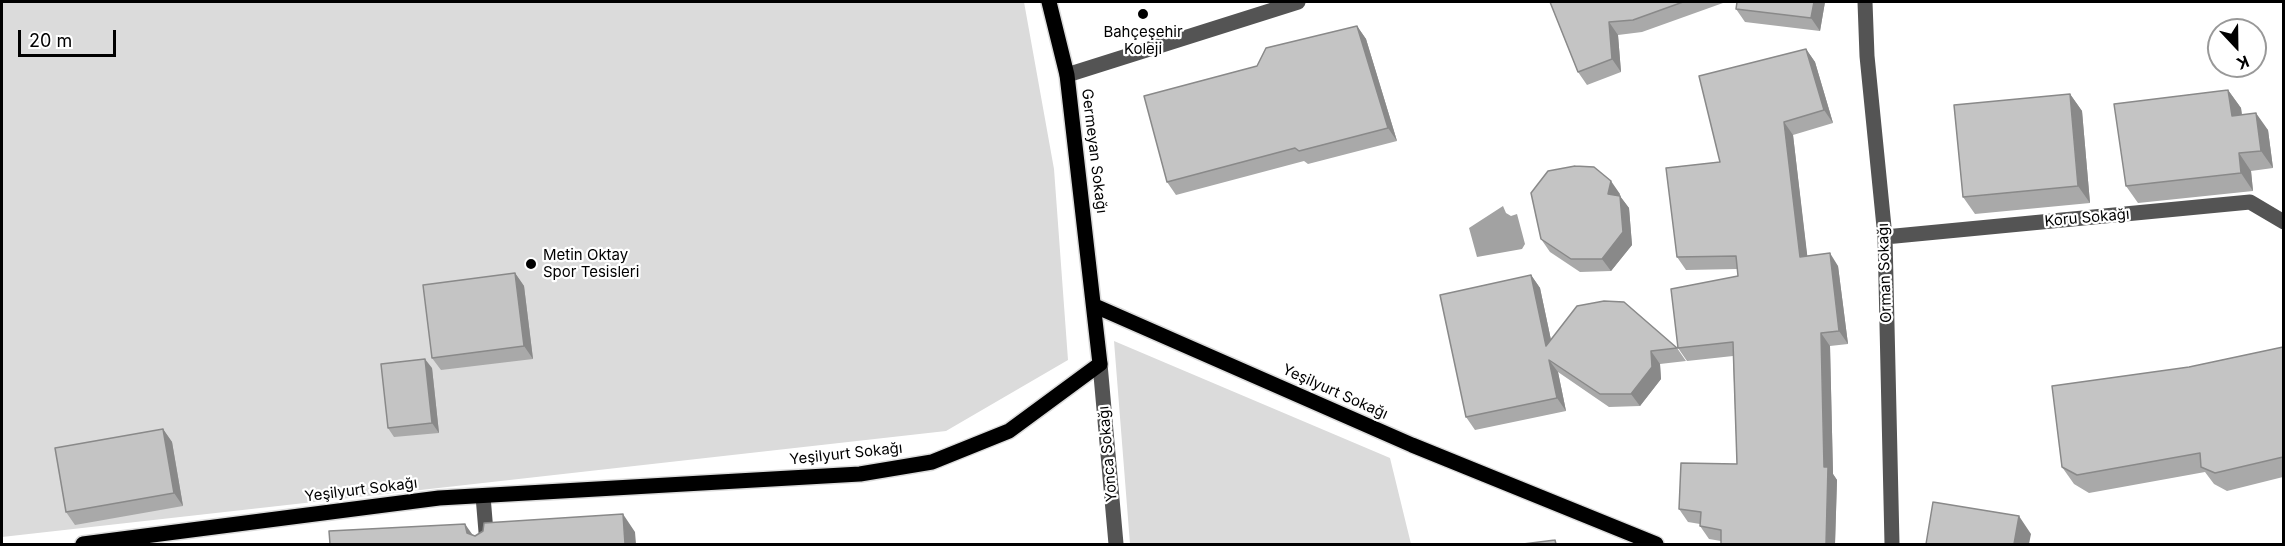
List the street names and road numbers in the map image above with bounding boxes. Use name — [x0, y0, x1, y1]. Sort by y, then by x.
street label: Germeyan Sokağı — [1077, 88, 1111, 214]
street label: Koru Sokağı — [2044, 205, 2130, 231]
street label: Orman Sokağı — [1874, 223, 1896, 323]
street label: Yeşilyurt Sokağı — [1280, 361, 1390, 423]
street label: Yonca Sokağı — [1095, 405, 1121, 503]
street label: Yeşilyurt Sokağı — [789, 439, 903, 469]
street label: Yeşilyurt Sokağı — [304, 474, 418, 506]

